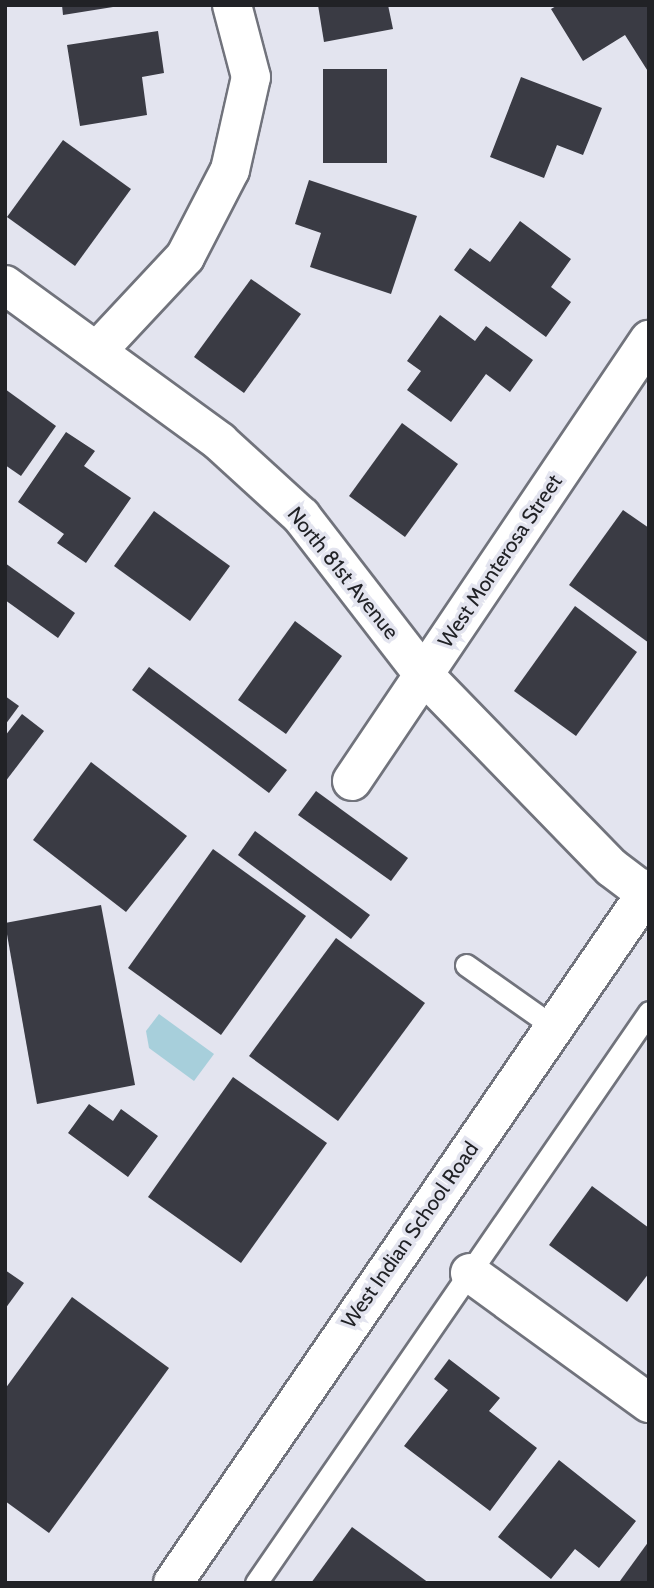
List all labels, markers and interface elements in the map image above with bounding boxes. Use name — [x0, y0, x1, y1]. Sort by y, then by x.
street label: West Monterosa Street — [433, 470, 567, 652]
street label: North 81st Avenue — [282, 502, 404, 644]
street label: West Indian School Road — [336, 1137, 484, 1333]

